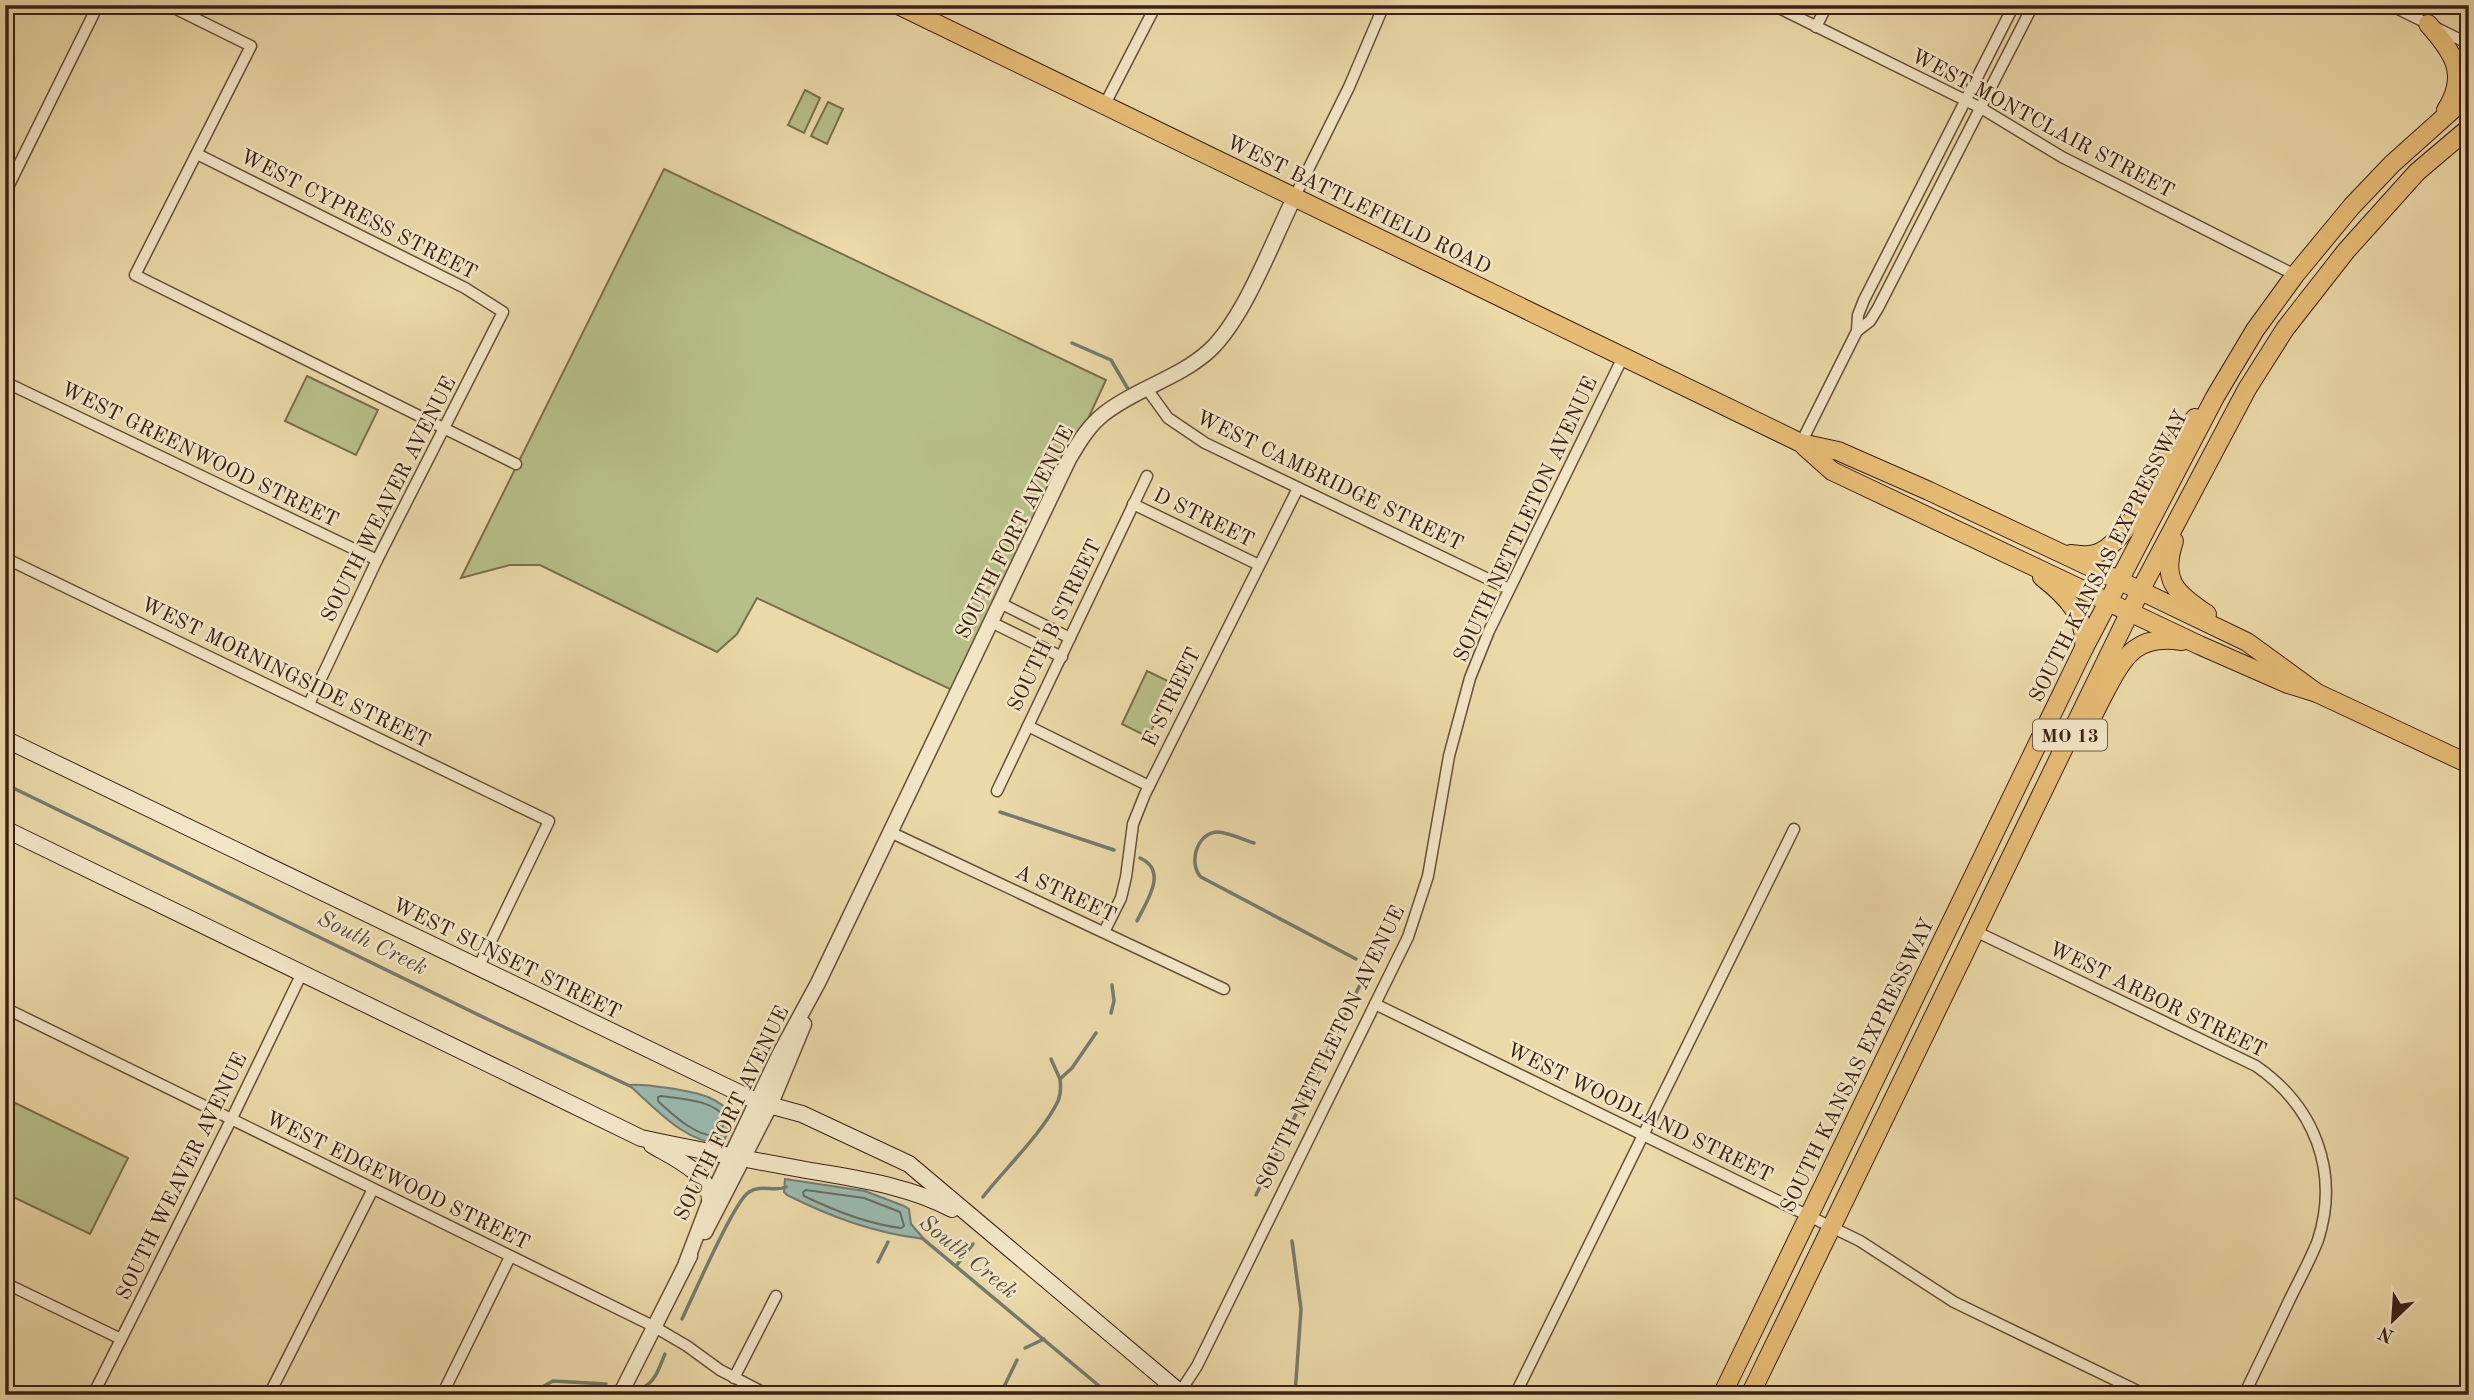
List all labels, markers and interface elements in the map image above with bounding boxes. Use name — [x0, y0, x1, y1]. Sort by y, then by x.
street label: WEST MONTCLAIR STREET — [1907, 46, 2177, 203]
street label: WEST BATTLEFIELD ROAD — [1223, 132, 1494, 279]
street label: WEST CYPRESS STREET — [236, 146, 480, 284]
street label: SOUTH WEAVER AVENUE — [318, 374, 461, 626]
street label: SOUTH NETTLETON AVENUE — [1451, 374, 1602, 666]
street label: WEST GREENWOOD STREET — [57, 379, 341, 532]
street label: WEST CAMBRIDGE STREET — [1193, 407, 1466, 555]
street label: SOUTH KANSAS EXPRESSWAY — [2026, 407, 2192, 706]
street label: SOUTH FORT AVENUE — [952, 423, 1078, 643]
street label: D STREET — [1150, 485, 1257, 552]
street label: SOUTH B STREET — [1005, 536, 1106, 715]
street label: WEST MORNINGSIDE STREET — [137, 594, 433, 753]
street label: E STREET — [1139, 645, 1205, 751]
road number: MO 13 — [2033, 720, 2107, 750]
street label: A STREET — [1012, 862, 1119, 927]
street label: WEST SUNSET STREET — [389, 895, 624, 1024]
street label: SOUTH NETTLETON AVENUE — [1253, 903, 1409, 1193]
water label: South Creek — [314, 907, 431, 980]
street label: SOUTH KANSAS EXPRESSWAY — [1778, 915, 1939, 1216]
street label: WEST ARBOR STREET — [2045, 939, 2269, 1062]
street label: SOUTH FORT AVENUE — [671, 1003, 794, 1224]
street label: WEST WOODLAND STREET — [1503, 1040, 1776, 1187]
street label: SOUTH WEAVER AVENUE — [113, 1050, 251, 1304]
street label: WEST EDGEWOOD STREET — [262, 1108, 533, 1255]
water label: South Creek — [915, 1211, 1022, 1304]
north arrow — [2358, 1284, 2428, 1354]
text: N — [2376, 1321, 2397, 1345]

